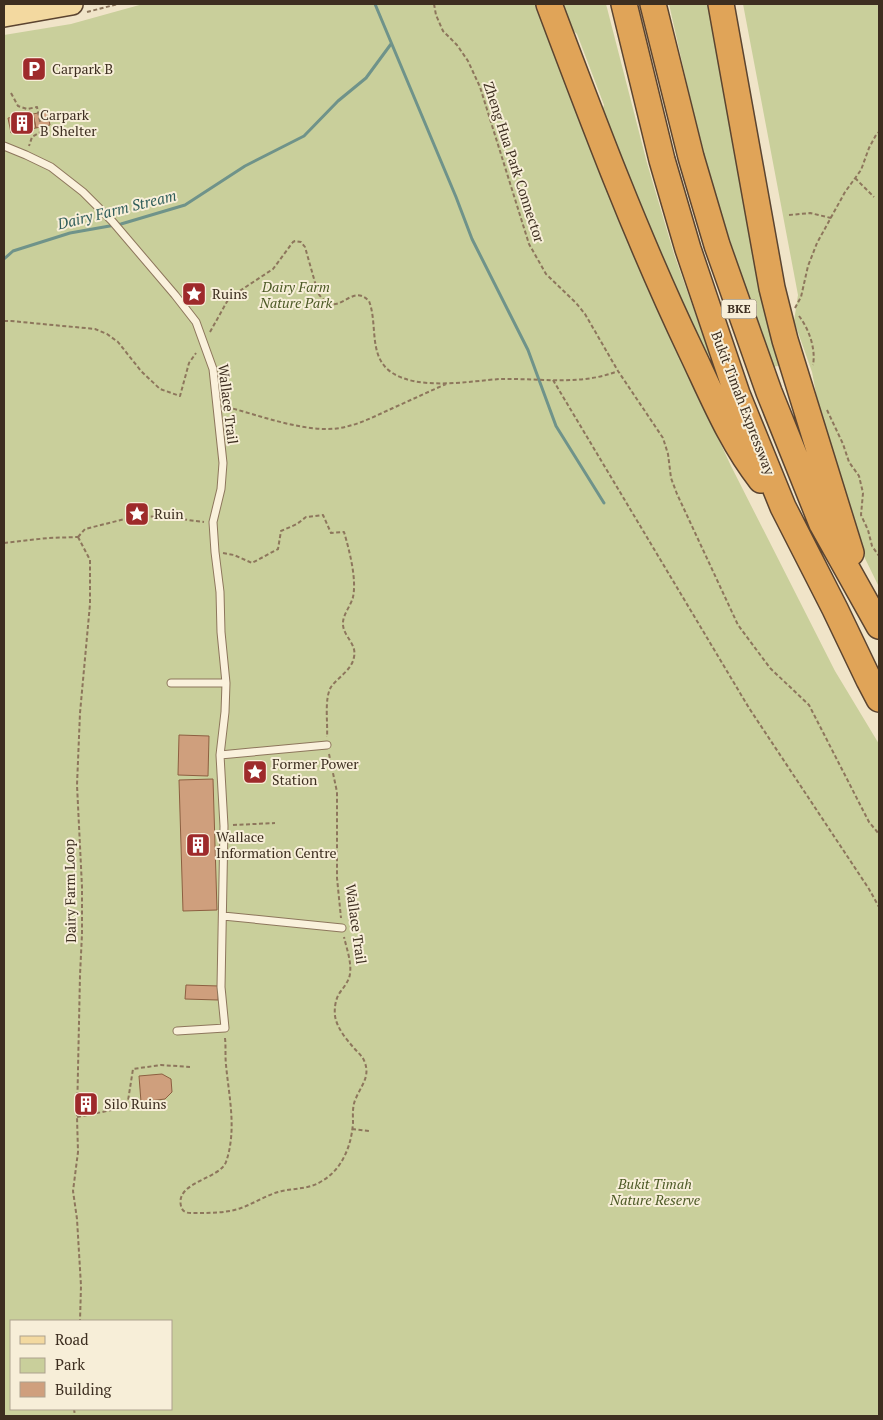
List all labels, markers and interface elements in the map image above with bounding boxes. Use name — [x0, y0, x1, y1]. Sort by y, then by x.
parking icon: Carpark B — [21, 56, 47, 82]
place label: Carpark B — [52, 59, 113, 78]
street label: Zheng Hua Park Connector — [479, 79, 550, 245]
place label: Carpark B Shelter — [40, 105, 97, 140]
building icon: Carpark B Shelter — [9, 110, 35, 136]
water label: Dairy Farm Stream — [54, 185, 178, 234]
park label: Dairy Farm Nature Park — [259, 277, 333, 312]
place icon: Ruins — [181, 281, 207, 307]
place label: Ruins — [212, 284, 248, 303]
road number: BKE — [722, 300, 756, 318]
street label: Bukit Timah Expressway — [707, 328, 780, 478]
street label: Wallace Trail — [214, 363, 243, 445]
place icon: Ruin — [124, 501, 150, 527]
place label: Ruin — [154, 504, 184, 523]
place label: Former Power Station — [272, 754, 359, 789]
place icon: Former Power Station — [242, 759, 268, 785]
place label: Wallace Information Centre — [216, 827, 337, 862]
building icon: Wallace Information Centre — [185, 832, 211, 858]
street label: Dairy Farm Loop — [59, 839, 80, 943]
street label: Wallace Trail — [341, 883, 372, 965]
building icon: Silo Ruins — [73, 1091, 99, 1117]
place label: Silo Ruins — [104, 1094, 167, 1113]
park label: Bukit Timah Nature Reserve — [609, 1174, 701, 1209]
legend — [10, 1320, 172, 1410]
text: Road — [55, 1329, 88, 1349]
text: Park — [55, 1354, 85, 1374]
text: Building — [55, 1379, 113, 1399]

